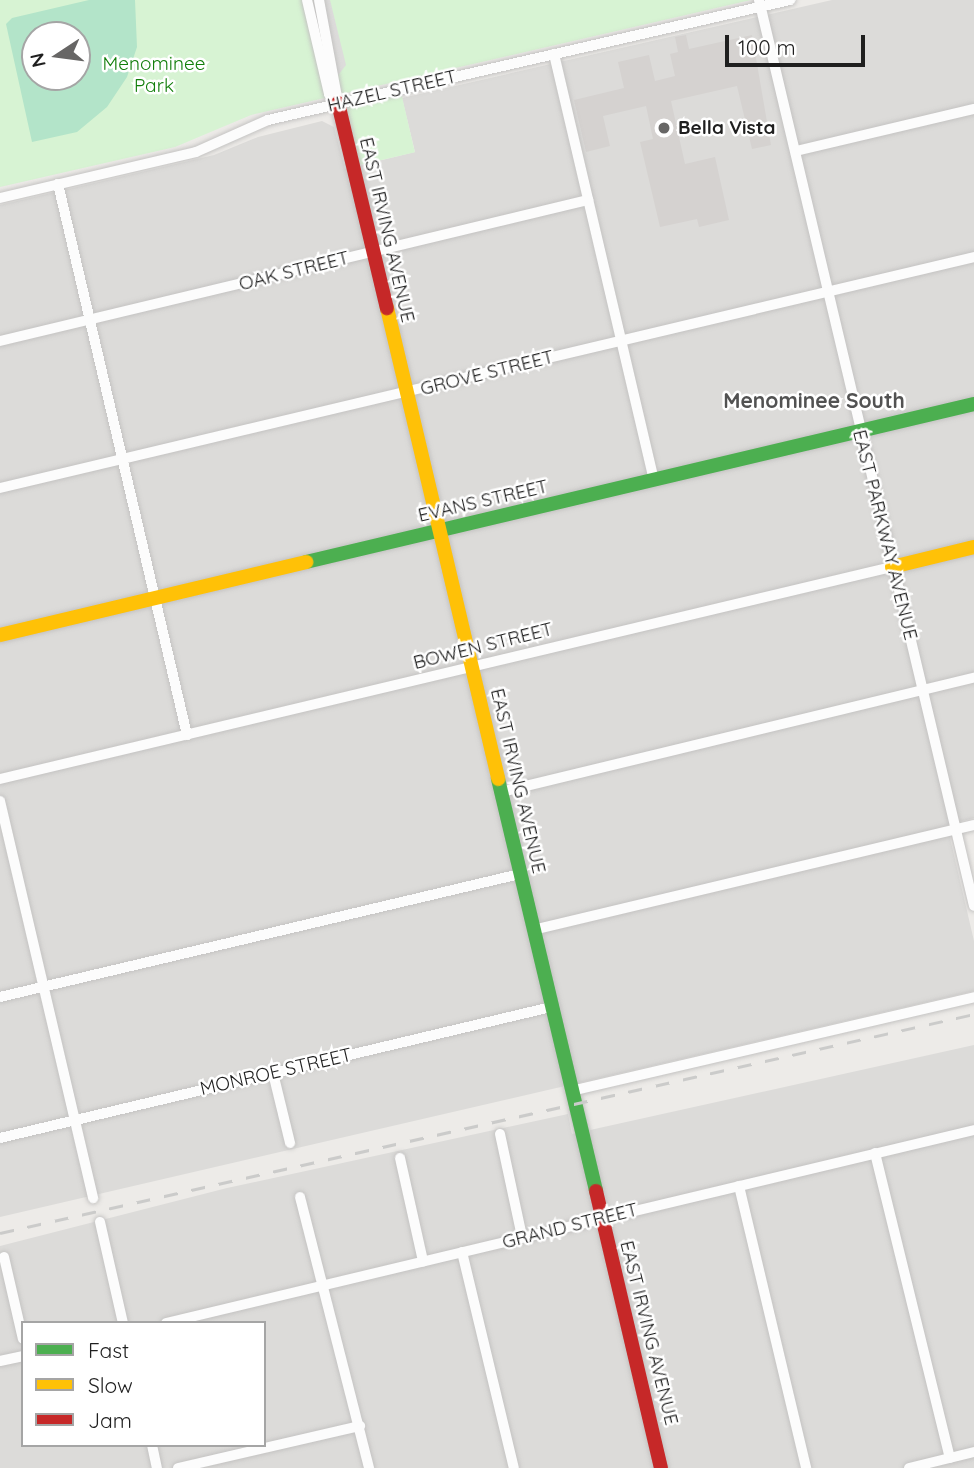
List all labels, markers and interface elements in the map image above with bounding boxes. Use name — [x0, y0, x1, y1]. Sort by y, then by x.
north arrow — [21, 21, 91, 91]
scale bar — [729, 21, 869, 65]
text: 100 m — [738, 34, 796, 60]
text: N — [24, 51, 51, 70]
park label: Menominee Park — [103, 53, 205, 97]
street label: HAZEL STREET — [325, 65, 459, 117]
place label: Bella Vista — [678, 117, 775, 139]
marker: Bella Vista — [656, 120, 672, 136]
street label: EAST IRVING AVENUE — [355, 135, 419, 325]
street label: OAK STREET — [237, 246, 351, 296]
street label: GROVE STREET — [418, 345, 556, 401]
district label: Menominee South — [723, 387, 905, 413]
street label: EAST PARKWAY AVENUE — [848, 427, 922, 643]
street label: EVANS STREET — [416, 475, 550, 527]
street label: BOWEN STREET — [411, 618, 555, 674]
street label: EAST IRVING AVENUE — [486, 686, 550, 876]
street label: MONROE STREET — [198, 1043, 354, 1101]
street label: GRAND STREET — [500, 1198, 640, 1254]
street label: EAST IRVING AVENUE — [615, 1238, 683, 1428]
legend — [21, 1321, 266, 1447]
text: Fast — [88, 1337, 129, 1363]
text: Slow — [88, 1372, 133, 1398]
text: Jam — [88, 1407, 132, 1433]

